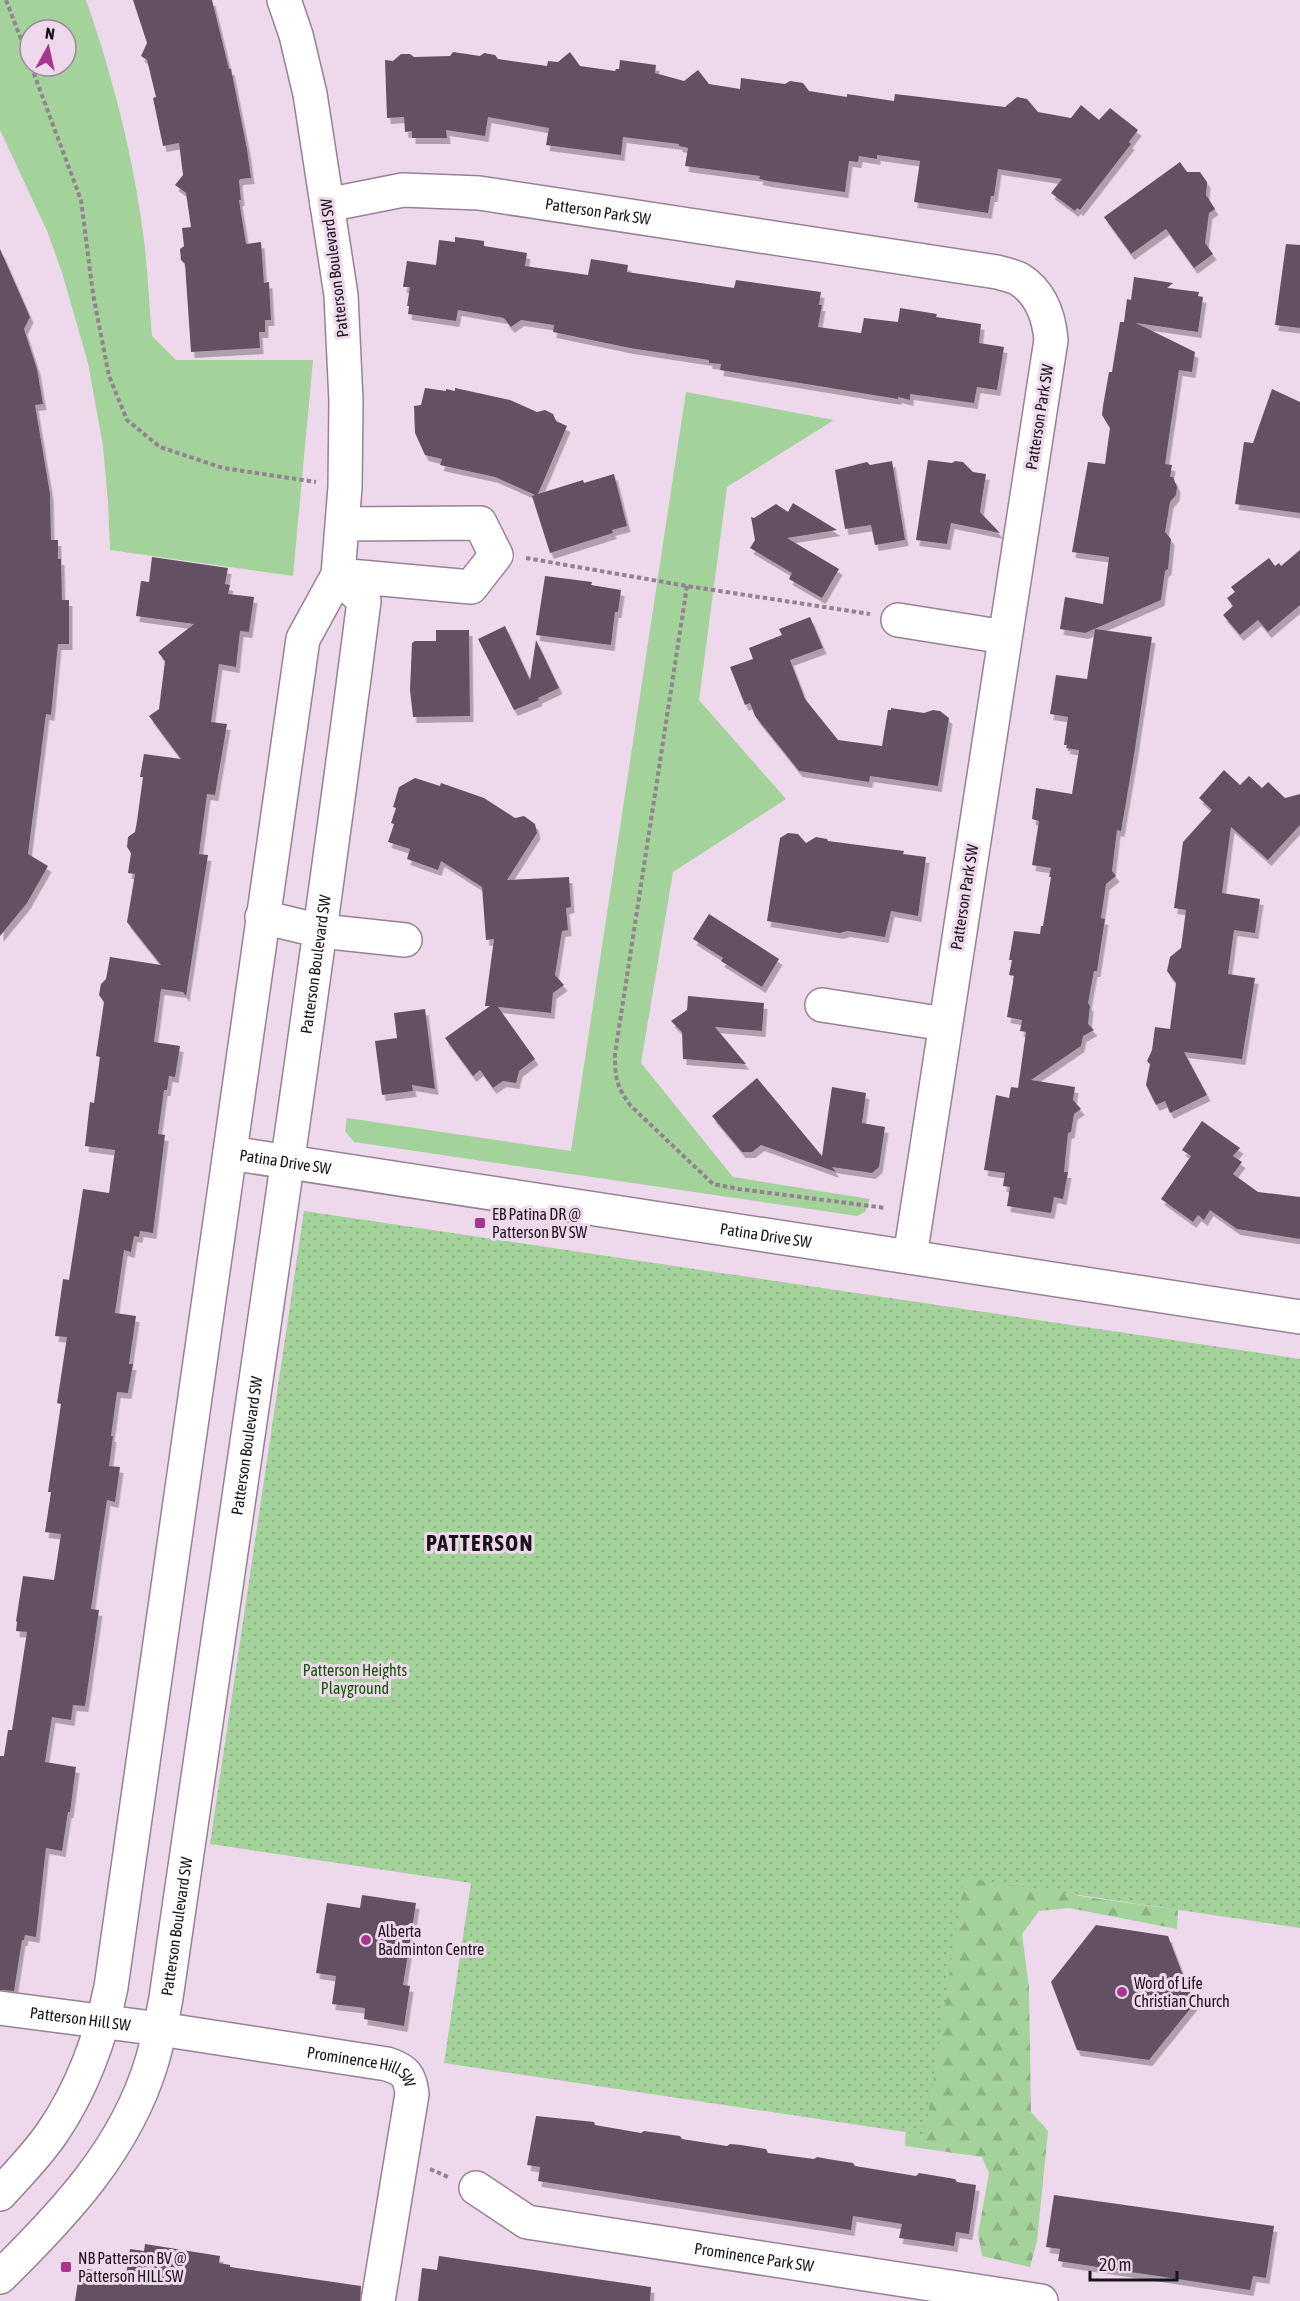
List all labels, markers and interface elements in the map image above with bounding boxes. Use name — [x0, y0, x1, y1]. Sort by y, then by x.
north arrow — [18, 18, 78, 78]
text: N — [44, 24, 56, 43]
street label: Patterson Park SW — [544, 194, 652, 228]
street label: Patterson Boulevard SW — [316, 197, 351, 338]
street label: Patterson Park SW — [1022, 363, 1056, 471]
street label: Patterson Park SW — [947, 843, 981, 951]
street label: Patterson Boulevard SW — [297, 893, 334, 1035]
street label: Patina Drive SW — [238, 1146, 333, 1177]
place label: EB Patina DR @ Patterson BV SW — [492, 1205, 587, 1241]
marker: EB Patina DR @ Patterson BV SW — [473, 1216, 487, 1230]
street label: Patina Drive SW — [719, 1219, 813, 1251]
street label: Patterson Boulevard SW — [228, 1375, 266, 1516]
district label: PATTERSON — [426, 1530, 534, 1556]
park label: Patterson Heights Playground — [303, 1661, 407, 1698]
street label: Patterson Boulevard SW — [157, 1856, 195, 1997]
place label: Alberta Badminton Centre — [378, 1922, 484, 1958]
marker: Alberta Badminton Centre — [359, 1933, 373, 1947]
place label: Word of Life Christian Church — [1134, 1974, 1230, 2010]
marker: Word of Life Christian Church — [1115, 1985, 1129, 1999]
street label: Patterson Hill SW — [29, 2003, 132, 2034]
street label: Prominence Hill SW — [306, 2043, 420, 2090]
street label: Prominence Park SW — [693, 2239, 816, 2275]
scale bar — [1090, 2244, 1177, 2282]
place label: NB Patterson BV @ Patterson HILL SW — [78, 2249, 186, 2285]
text: 20 m — [1099, 2254, 1131, 2275]
marker: NB Patterson BV @ Patterson HILL SW — [59, 2260, 73, 2274]

